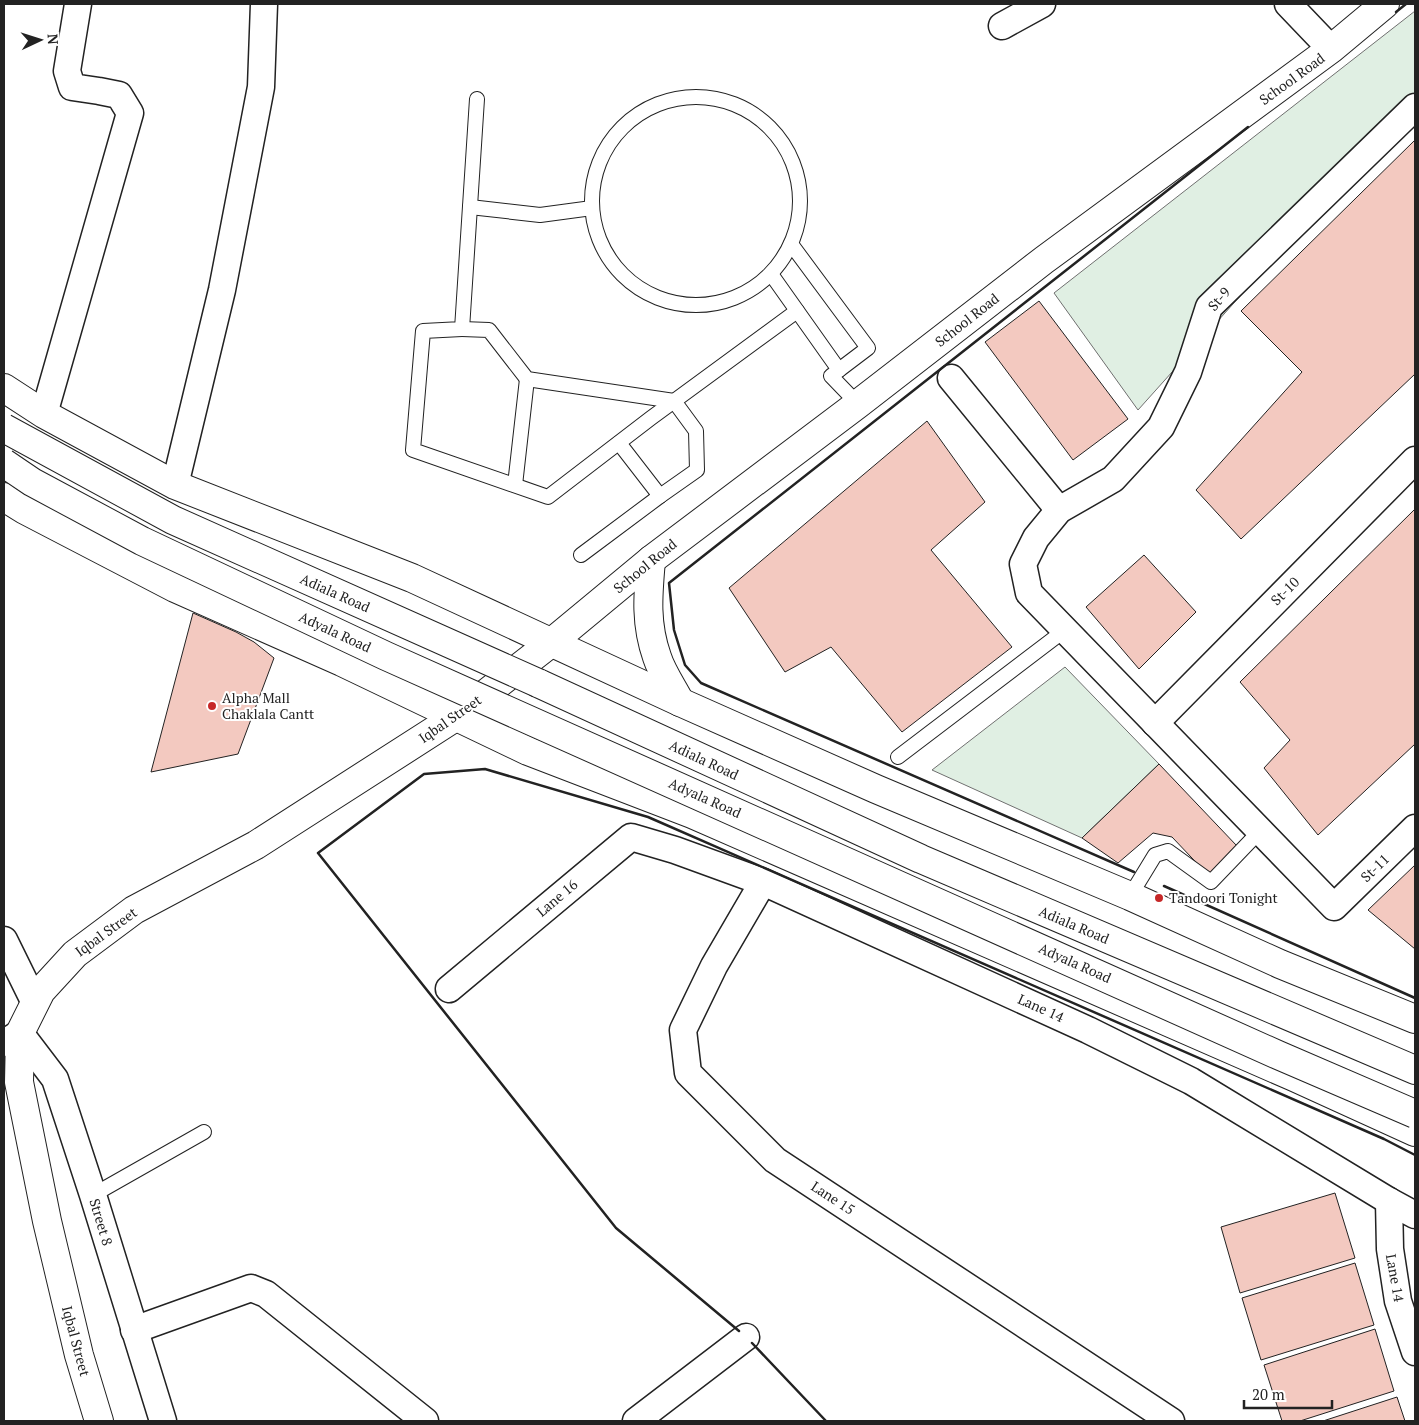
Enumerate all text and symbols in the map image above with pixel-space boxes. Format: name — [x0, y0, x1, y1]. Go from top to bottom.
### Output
north arrow — [15, 15, 65, 65]
text: N — [44, 33, 63, 45]
street label: School Road — [1255, 48, 1328, 109]
street label: St-9 — [1203, 283, 1234, 315]
street label: School Road — [931, 288, 1003, 351]
street label: School Road — [609, 534, 681, 597]
street label: Adiala Road — [297, 569, 373, 616]
street label: St-10 — [1266, 572, 1303, 609]
street label: Adyala Road — [296, 607, 374, 657]
place label: Alpha Mall Chaklala Cantt — [222, 688, 315, 723]
street label: Iqbal Street — [415, 690, 485, 747]
marker: Alpha Mall Chaklala Cantt — [206, 700, 218, 712]
street label: Adiala Road — [666, 735, 742, 784]
street label: Adyala Road — [666, 773, 745, 822]
street label: St-11 — [1356, 849, 1393, 886]
street label: Lane 16 — [532, 874, 582, 920]
place label: Tandoori Tonight — [1169, 888, 1279, 907]
marker: Tandoori Tonight — [1153, 892, 1165, 904]
street label: Adiala Road — [1036, 901, 1112, 948]
street label: Iqbal Street — [71, 902, 141, 961]
street label: Adyala Road — [1036, 938, 1115, 987]
street label: Lane 14 — [1015, 989, 1068, 1026]
street label: Lane 15 — [808, 1176, 859, 1219]
street label: Street 8 — [85, 1196, 118, 1248]
street label: Lane 14 — [1382, 1252, 1409, 1304]
street label: Iqbal Street — [58, 1304, 95, 1379]
scale bar — [1244, 1378, 1332, 1410]
text: 20 m — [1252, 1384, 1285, 1404]

